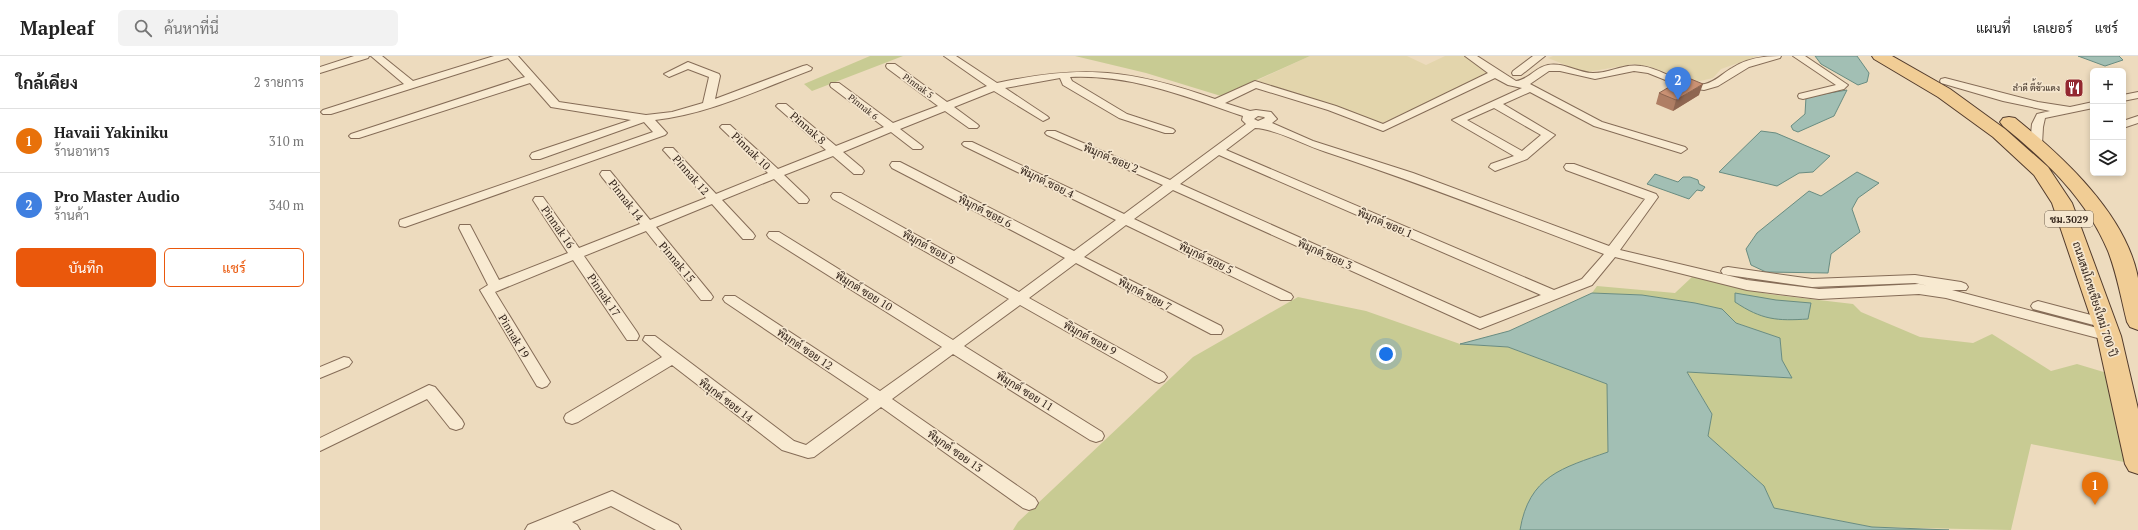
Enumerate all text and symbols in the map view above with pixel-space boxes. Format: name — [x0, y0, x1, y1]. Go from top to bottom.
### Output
search box — [118, 10, 398, 46]
text: Mapleaf — [20, 15, 94, 40]
icon: search — [132, 17, 154, 39]
text: ค้นหาที่นี่ — [164, 18, 219, 38]
text: แผนที่ — [1976, 18, 2011, 37]
text: เลเยอร์ — [2033, 18, 2073, 37]
text: แชร์ — [2095, 18, 2118, 37]
pin: 2 — [1665, 67, 1691, 100]
map controls — [2090, 68, 2126, 176]
button: + — [2090, 68, 2126, 104]
text: ใกล้เคียง — [16, 71, 78, 94]
street label: Pinnak 5 — [900, 71, 936, 101]
text: 2 รายการ — [254, 73, 304, 91]
restaurant icon: ลำดี ตี้ขัวแดง — [2063, 77, 2085, 99]
place label: ลำดี ตี้ขัวแดง — [2013, 78, 2060, 94]
street label: Pinnak 6 — [846, 92, 881, 123]
button: − — [2090, 104, 2126, 140]
street label: Pinnak 8 — [787, 109, 829, 147]
text: Havaii Yakiniku — [54, 122, 168, 142]
street label: Pinnak 10 — [729, 129, 773, 173]
text: 1 — [25, 132, 33, 150]
text: 310 m — [269, 132, 304, 150]
street label: พิมุกต์ ซอย 2 — [1081, 139, 1141, 178]
button: layers — [2090, 140, 2126, 176]
text: ร้านอาหาร — [54, 142, 110, 160]
street label: Pinnak 12 — [670, 152, 712, 198]
street label: พิมุกต์ ซอย 4 — [1017, 162, 1077, 203]
street label: Pinnak 14 — [606, 177, 647, 224]
text: Pro Master Audio — [54, 186, 180, 206]
street label: พิมุกต์ ซอย 6 — [955, 191, 1015, 232]
text: 2 — [25, 196, 33, 214]
text: 340 m — [269, 196, 304, 214]
street label: Pinnak 16 — [538, 203, 578, 251]
street label: พิมุกต์ ซอย 1 — [1355, 204, 1415, 243]
text: ร้านค้า — [54, 206, 89, 224]
road number: ชม.3029 — [2045, 211, 2093, 227]
street label: พิมุกต์ ซอย 8 — [899, 226, 959, 269]
street label: พิมุกต์ ซอย 3 — [1295, 235, 1355, 274]
street label: พิมุกต์ ซอย 5 — [1176, 238, 1236, 279]
street label: Pinnak 15 — [656, 239, 698, 285]
street label: ถนนสมโภชเชียงใหม่ 700 ปี — [2070, 239, 2121, 358]
button: บันทึก — [16, 248, 156, 287]
button: แชร์ — [164, 248, 304, 287]
street label: พิมุกต์ ซอย 10 — [832, 267, 896, 316]
street label: Pinnak 17 — [585, 271, 623, 319]
street label: พิมุกต์ ซอย 7 — [1115, 273, 1175, 316]
street label: Pinnak 19 — [495, 312, 533, 361]
street label: พิมุกต์ ซอย 9 — [1060, 317, 1120, 360]
street label: พิมุกต์ ซอย 12 — [773, 324, 836, 375]
your location — [1376, 344, 1396, 364]
street label: พิมุกต์ ซอย 11 — [993, 367, 1057, 416]
street label: พิมุกต์ ซอย 14 — [695, 374, 757, 427]
street label: พิมุกต์ ซอย 13 — [924, 426, 986, 477]
pin: 1 — [2082, 472, 2108, 505]

